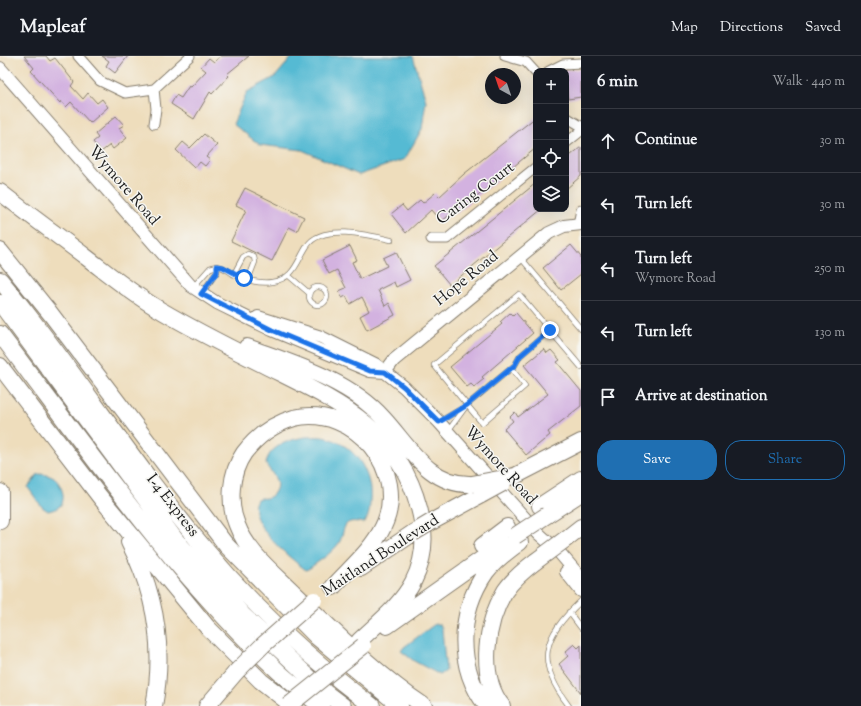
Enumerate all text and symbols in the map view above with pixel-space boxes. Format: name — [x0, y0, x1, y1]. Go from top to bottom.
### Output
text: Mapleaf — [20, 14, 86, 41]
text: Map — [671, 18, 698, 38]
text: Directions — [720, 18, 783, 38]
text: Saved — [805, 18, 841, 38]
north arrow — [485, 68, 521, 104]
map controls — [533, 68, 569, 212]
button: + — [533, 68, 569, 104]
text: 6 min — [597, 70, 638, 94]
text: Walk · 440 m — [772, 73, 845, 91]
button: − — [533, 104, 569, 140]
icon: ahead — [597, 130, 619, 152]
text: Continue — [635, 130, 697, 151]
text: 30 m — [819, 132, 845, 150]
button: locate — [533, 140, 569, 176]
street label: Wymore Road — [82, 141, 164, 231]
street label: Caring Court — [432, 157, 520, 231]
button: layers — [533, 176, 569, 212]
icon: left — [597, 194, 619, 216]
text: Turn left — [635, 194, 692, 215]
text: 30 m — [819, 196, 845, 214]
street label: Hope Road — [430, 246, 504, 312]
text: Turn left — [635, 249, 692, 270]
icon: left — [597, 258, 619, 280]
text: 250 m — [814, 260, 845, 278]
route start — [235, 269, 253, 287]
text: Wymore Road — [635, 270, 716, 288]
route end — [541, 321, 559, 339]
icon: left — [597, 322, 619, 344]
text: Turn left — [635, 322, 692, 343]
text: 130 m — [815, 324, 845, 342]
icon: arrive — [597, 386, 619, 408]
text: Arrive at destination — [635, 386, 768, 407]
street label: Wymore Road — [458, 421, 542, 511]
button: Save — [597, 440, 717, 480]
button: Share — [725, 440, 845, 480]
street label: I-4 Express — [140, 470, 204, 542]
street label: Maitland Boulevard — [318, 509, 444, 603]

